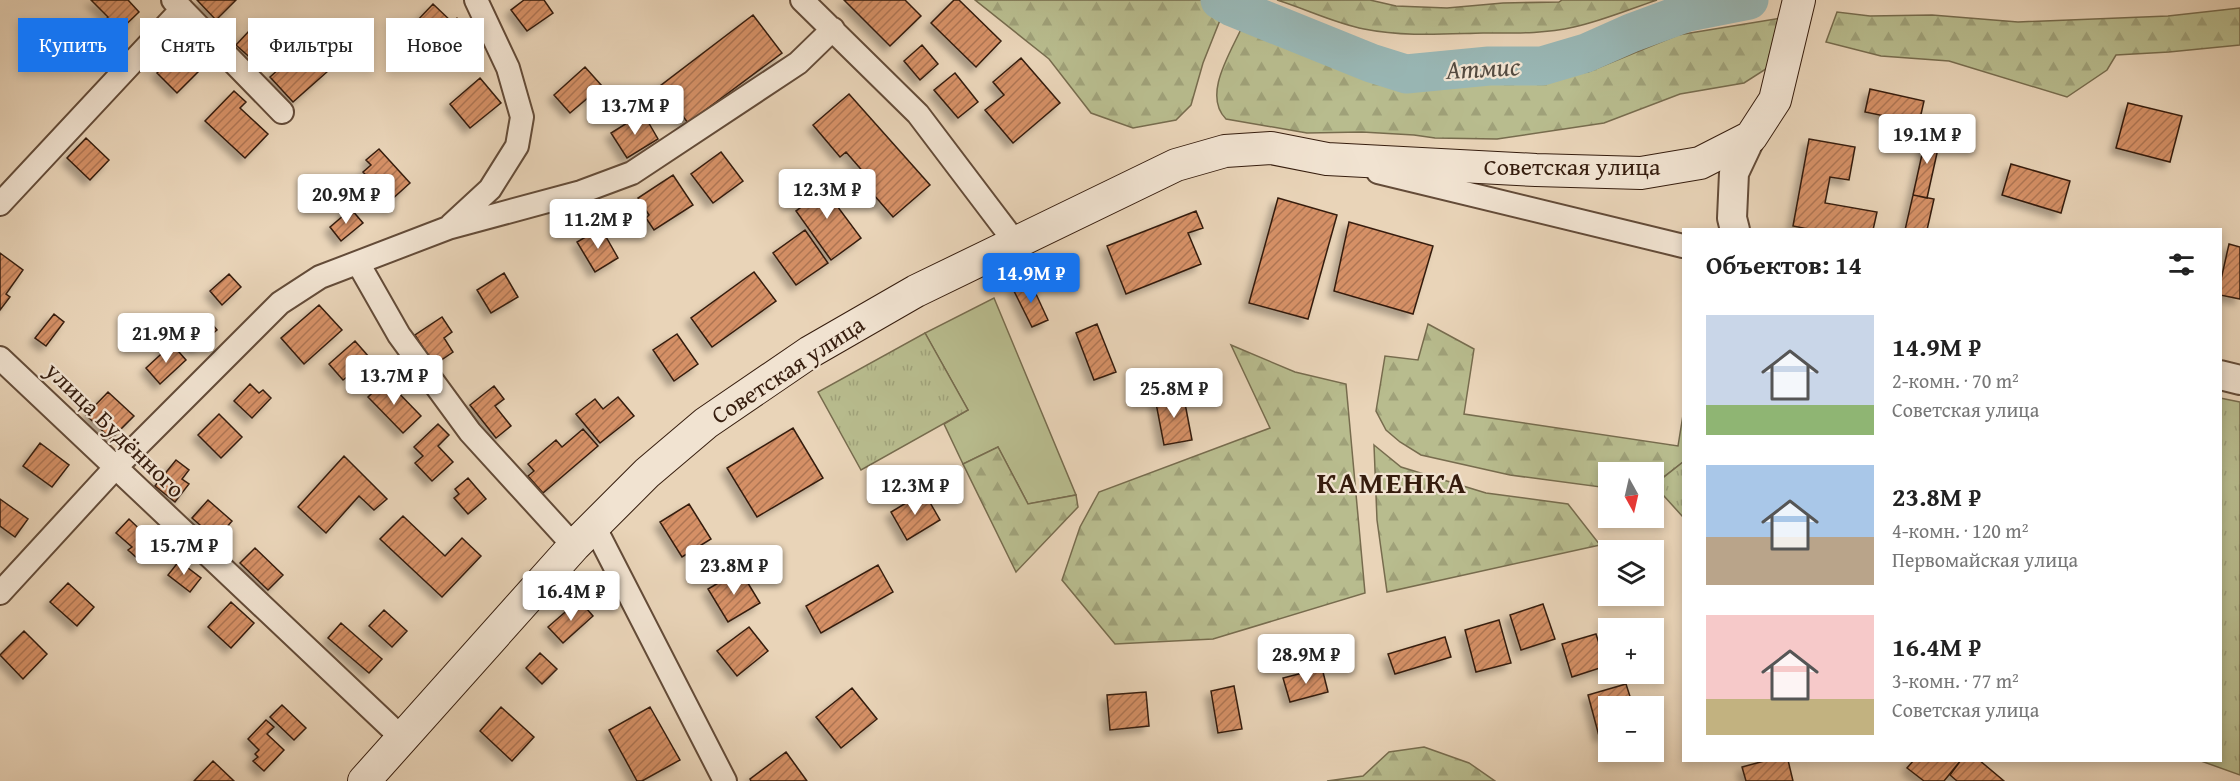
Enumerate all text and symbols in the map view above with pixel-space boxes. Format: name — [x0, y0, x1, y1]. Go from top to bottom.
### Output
chip: Купить — [18, 18, 128, 72]
chip: Снять — [140, 18, 236, 72]
chip: Фильтры — [248, 18, 374, 72]
chip: Новое — [386, 18, 484, 72]
water label: Атмис — [1444, 46, 1522, 89]
pin: 13.7M ₽ — [580, 85, 690, 136]
text: 13.7M ₽ — [601, 90, 669, 119]
pin: 19.1M ₽ — [1872, 114, 1982, 165]
text: 19.1M ₽ — [1893, 119, 1961, 148]
street label: Советская улица — [1484, 149, 1661, 184]
pin: 12.3M ₽ — [772, 169, 882, 220]
pin: 20.9M ₽ — [291, 174, 401, 225]
text: 12.3M ₽ — [793, 174, 861, 203]
text: 20.9M ₽ — [312, 179, 380, 208]
pin: 11.2M ₽ — [543, 199, 653, 250]
text: 11.2M ₽ — [564, 204, 632, 233]
text: Объектов: 14 — [1706, 245, 1862, 284]
icon: filters — [2165, 248, 2198, 281]
pin: 14.9M ₽ — [976, 253, 1086, 304]
text: 14.9M ₽ — [997, 258, 1065, 287]
street label: Советская улица — [704, 306, 872, 432]
pin: 21.9M ₽ — [111, 313, 221, 364]
text: 21.9M ₽ — [132, 318, 200, 347]
text: 14.9M ₽ — [1892, 327, 1981, 366]
icon: home — [1754, 339, 1826, 411]
street label: улица Будённого — [37, 353, 193, 506]
pin: 13.7M ₽ — [339, 355, 449, 406]
text: 13.7M ₽ — [360, 360, 428, 389]
text: 2-комн. · 70 m² — [1892, 366, 2019, 395]
pin: 25.8M ₽ — [1119, 368, 1229, 419]
text: 25.8M ₽ — [1140, 373, 1208, 402]
text: Советская улица — [1892, 395, 2039, 424]
district label: КАМЕНКА — [1316, 460, 1468, 504]
north arrow — [1598, 462, 1664, 528]
map controls — [1598, 462, 1664, 762]
pin: 12.3M ₽ — [860, 465, 970, 516]
text: 12.3M ₽ — [881, 470, 949, 499]
text: 23.8M ₽ — [1892, 477, 1981, 516]
icon: home — [1754, 489, 1826, 561]
text: 4-комн. · 120 m² — [1892, 516, 2028, 545]
pin: 15.7M ₽ — [129, 525, 239, 576]
text: 15.7M ₽ — [150, 530, 218, 559]
button: layers — [1598, 540, 1664, 606]
pin: 23.8M ₽ — [679, 545, 789, 596]
text: Первомайская улица — [1892, 545, 2078, 574]
text: 23.8M ₽ — [700, 550, 768, 579]
pin: 16.4M ₽ — [516, 571, 626, 622]
text: 16.4M ₽ — [537, 576, 605, 605]
button: + — [1598, 618, 1664, 684]
text: 16.4M ₽ — [1892, 627, 1981, 666]
pin: 28.9M ₽ — [1251, 634, 1361, 685]
text: 28.9M ₽ — [1272, 639, 1340, 668]
icon: home — [1754, 639, 1826, 711]
text: 3-комн. · 77 m² — [1892, 666, 2019, 695]
text: Советская улица — [1892, 695, 2039, 724]
button: − — [1598, 696, 1664, 762]

